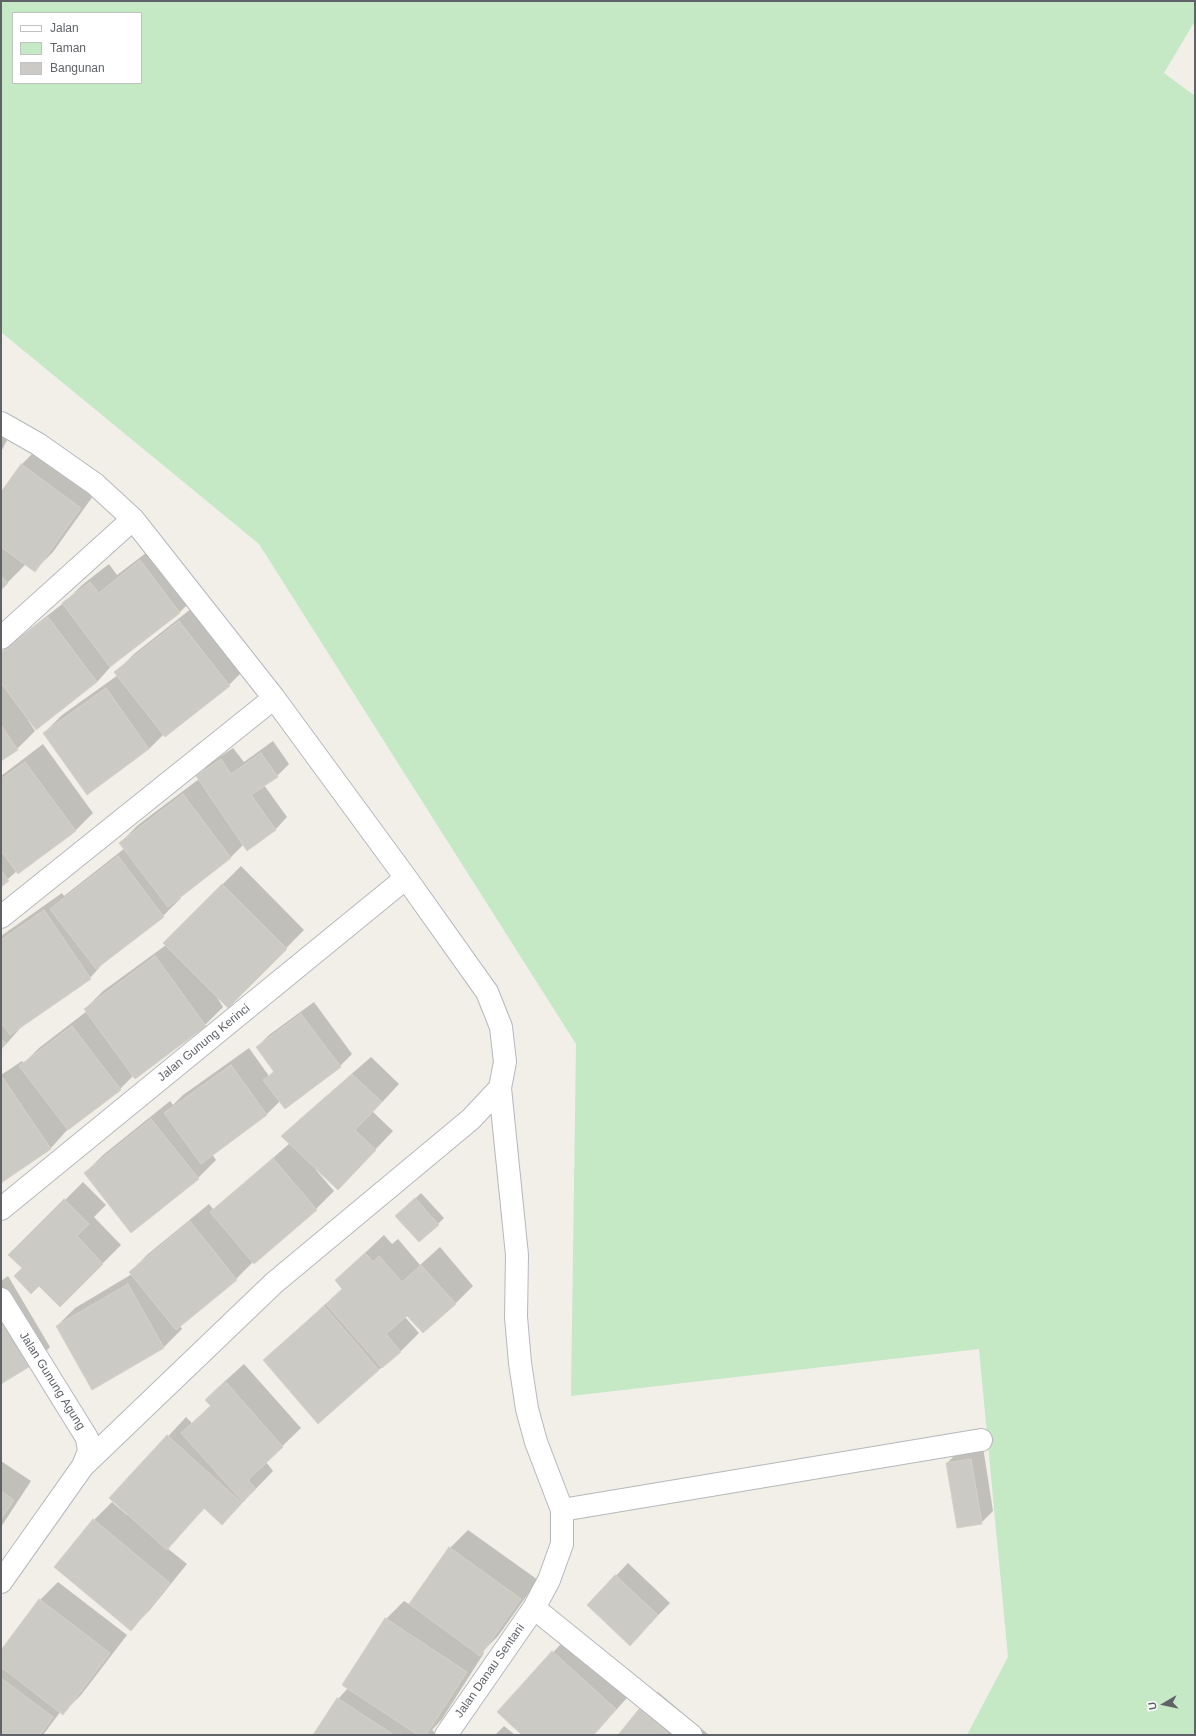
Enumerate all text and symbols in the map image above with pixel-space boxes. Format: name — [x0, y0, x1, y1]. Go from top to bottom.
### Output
legend — [12, 12, 142, 84]
text: Jalan — [50, 21, 79, 35]
text: Taman — [50, 41, 86, 55]
text: Bangunan — [50, 61, 105, 75]
street label: Jalan Gunung Kerinci — [155, 1001, 253, 1085]
street label: Jalan Gunung Agung — [16, 1329, 88, 1433]
street label: Jalan Danau Sentani — [452, 1621, 528, 1721]
north arrow — [1144, 1684, 1184, 1724]
text: U — [1146, 1701, 1159, 1711]

